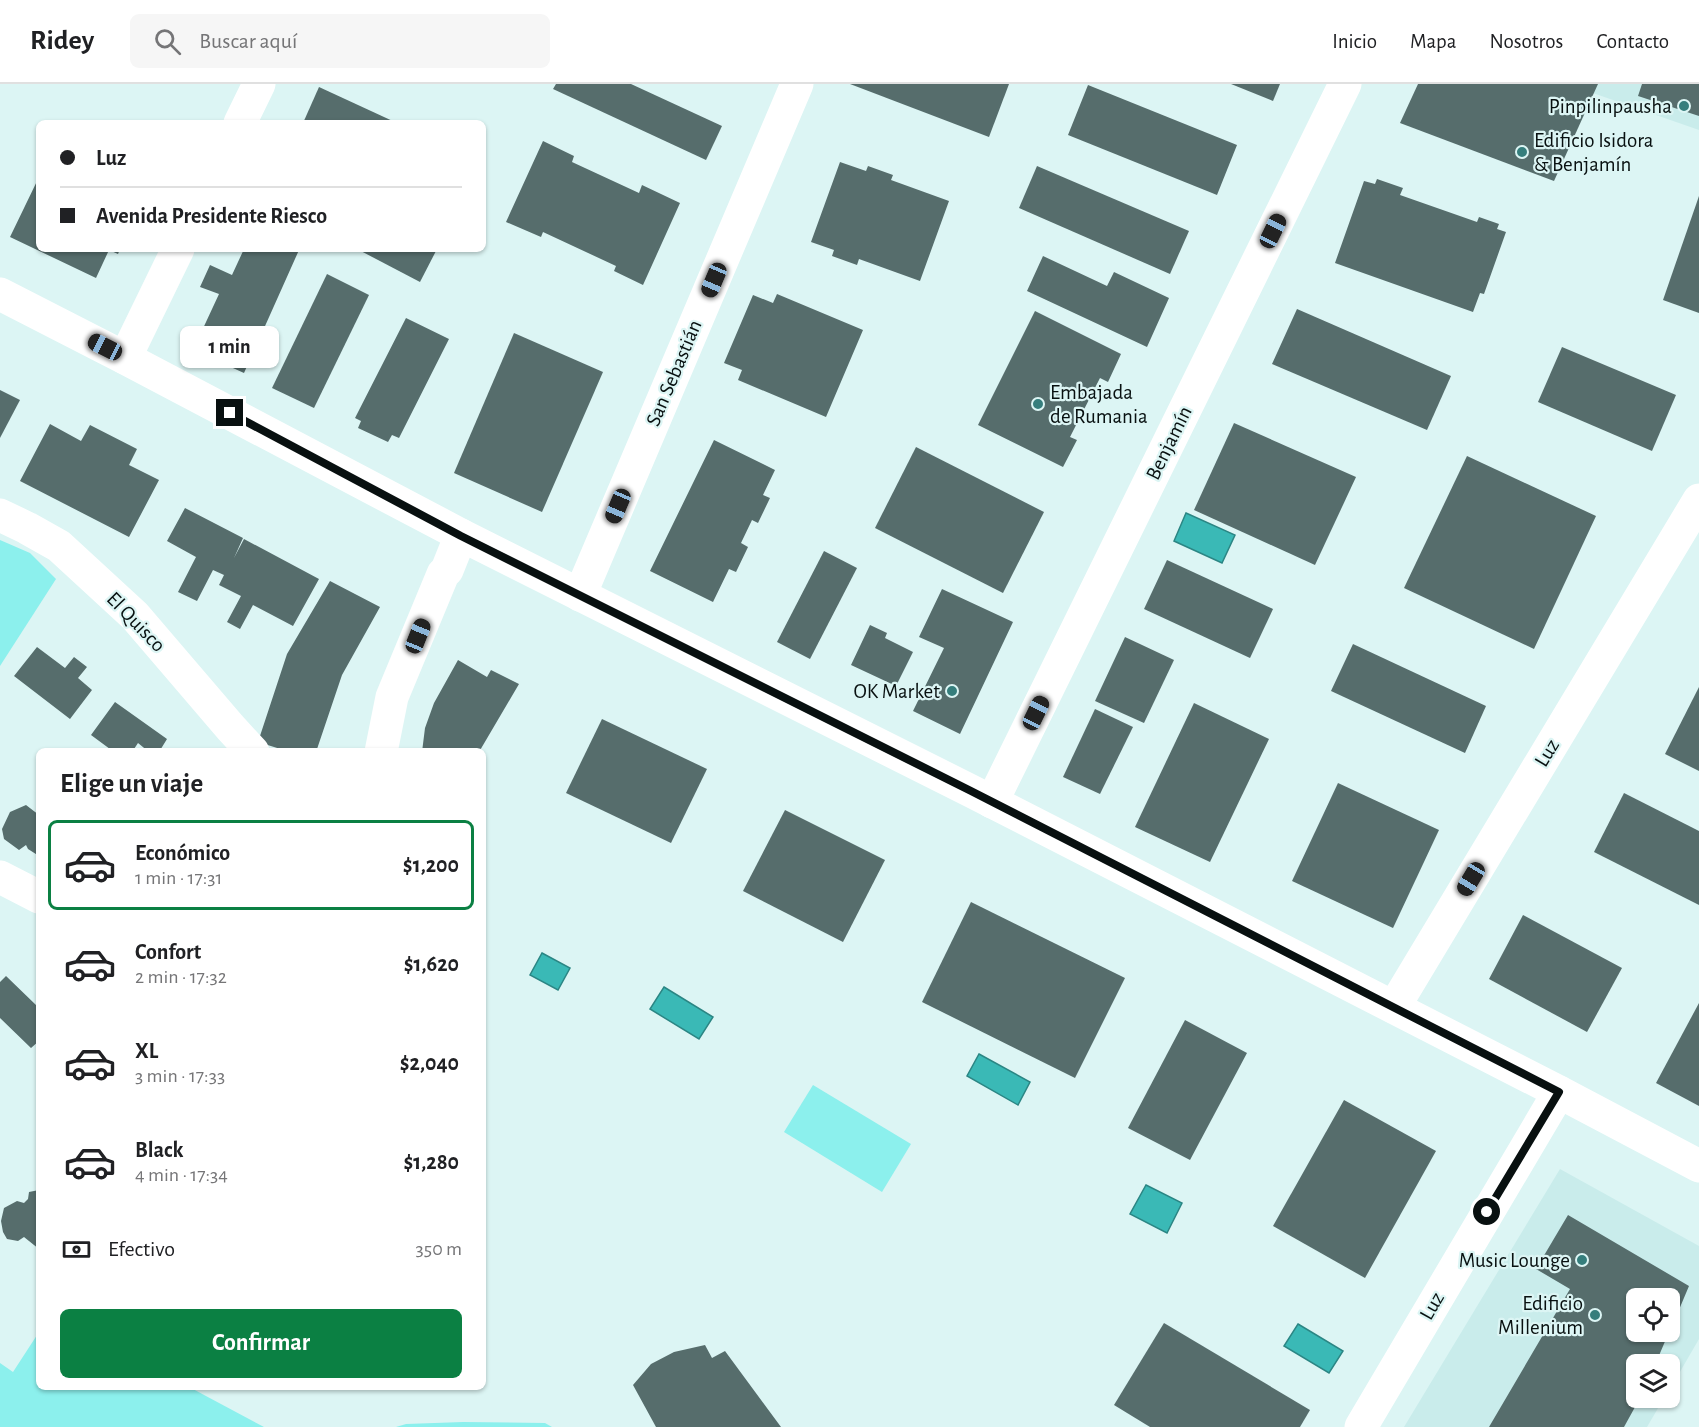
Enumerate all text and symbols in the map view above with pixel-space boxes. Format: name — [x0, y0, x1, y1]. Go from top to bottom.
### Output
search box — [130, 14, 550, 68]
icon: search — [151, 25, 184, 58]
text: Ridey — [30, 27, 94, 55]
text: Buscar aquí — [199, 30, 297, 52]
text: Inicio — [1332, 31, 1377, 52]
text: Mapa — [1410, 31, 1457, 52]
text: Nosotros — [1490, 31, 1563, 52]
text: Contacto — [1596, 31, 1669, 52]
place label: Pinpilinpausha — [1549, 96, 1672, 117]
marker: Pinpilinpausha — [1677, 99, 1691, 113]
place label: Edificio Isidora & Benjamín — [1534, 130, 1654, 175]
marker: Edificio Isidora & Benjamín — [1515, 145, 1529, 159]
text: Luz — [96, 147, 126, 169]
text: Avenida Presidente Riesco — [96, 205, 327, 227]
car — [1257, 211, 1289, 251]
car — [699, 260, 729, 300]
street label: San Sebastián — [642, 317, 706, 429]
callout: 1 min — [180, 326, 280, 368]
car — [85, 331, 125, 363]
text: 1 min — [208, 337, 251, 357]
place label: Embajada de Rumania — [1050, 382, 1148, 427]
marker: Embajada de Rumania — [1031, 397, 1045, 411]
route end — [216, 399, 243, 426]
street label: Benjamín — [1142, 403, 1196, 483]
car — [603, 486, 633, 526]
street label: El Quisco — [103, 588, 169, 656]
car — [403, 616, 433, 656]
place label: OK Market — [853, 681, 940, 702]
marker: OK Market — [945, 684, 959, 698]
car — [1020, 693, 1052, 733]
street label: Luz — [1531, 736, 1563, 770]
text: Elige un viaje — [60, 770, 203, 797]
icon: car — [63, 838, 117, 892]
text: Económico — [135, 842, 230, 864]
text: $1,200 — [403, 854, 459, 876]
car — [1454, 859, 1488, 899]
text: 1 min · 17:31 — [135, 868, 222, 888]
icon: car — [63, 937, 117, 991]
text: Confort — [135, 941, 201, 963]
text: $1,620 — [404, 953, 459, 975]
text: 2 min · 17:32 — [135, 967, 227, 987]
icon: car — [63, 1036, 117, 1090]
text: XL — [135, 1040, 158, 1062]
text: $2,040 — [400, 1052, 459, 1074]
text: 3 min · 17:33 — [135, 1066, 225, 1086]
icon: car — [63, 1135, 117, 1189]
text: Black — [135, 1139, 183, 1161]
text: $1,280 — [403, 1151, 459, 1173]
text: 4 min · 17:34 — [135, 1165, 228, 1185]
route start — [1473, 1198, 1500, 1225]
icon: cash — [60, 1233, 93, 1266]
text: Efectivo — [108, 1238, 175, 1260]
text: 350 m — [416, 1239, 462, 1259]
place label: Music Lounge — [1459, 1250, 1570, 1271]
marker: Music Lounge — [1575, 1253, 1589, 1267]
map controls — [1626, 1288, 1680, 1408]
button: locate — [1626, 1288, 1680, 1342]
street label: Luz — [1416, 1289, 1448, 1323]
place label: Edificio Millenium — [1498, 1293, 1583, 1338]
marker: Edificio Millenium — [1588, 1308, 1602, 1322]
button: Confirmar — [60, 1309, 462, 1378]
button: layers — [1626, 1354, 1680, 1408]

